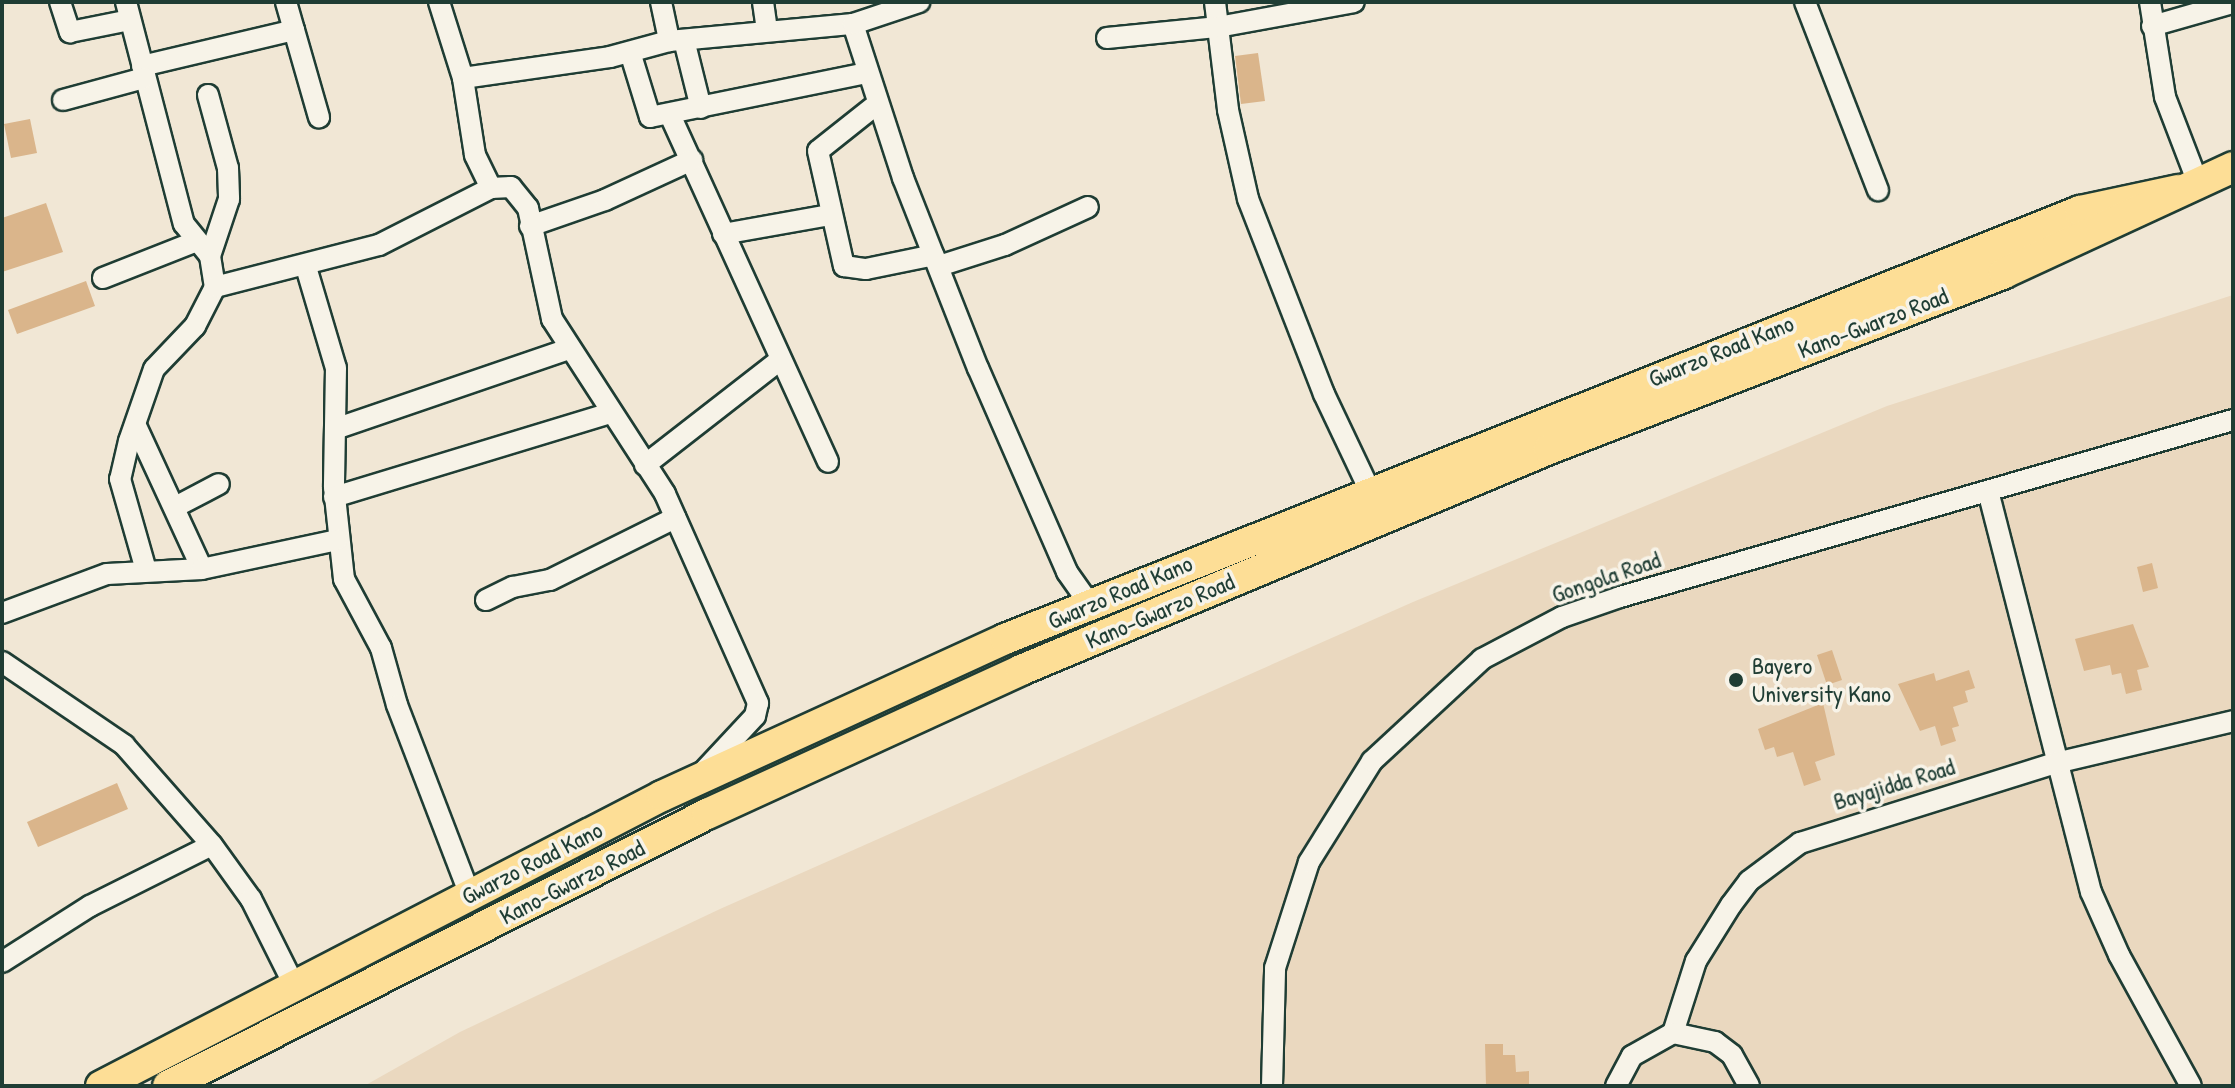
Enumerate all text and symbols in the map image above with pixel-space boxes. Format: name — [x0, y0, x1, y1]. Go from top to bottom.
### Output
street label: Kano-Gwarzo Road — [1794, 281, 1952, 365]
street label: Gwarzo Road Kano — [1644, 309, 1798, 393]
street label: Gongola Road — [1548, 545, 1664, 609]
street label: Gwarzo Road Kano — [1043, 549, 1197, 635]
street label: Kano-Gwarzo Road — [1082, 567, 1238, 655]
place label: Bayero University Kano — [1752, 652, 1891, 708]
marker: Bayero University Kano — [1727, 671, 1745, 689]
street label: Bayajidda Road — [1830, 752, 1958, 816]
street label: Gwarzo Road Kano — [457, 815, 607, 911]
street label: Kano-Gwarzo Road — [495, 833, 649, 931]

